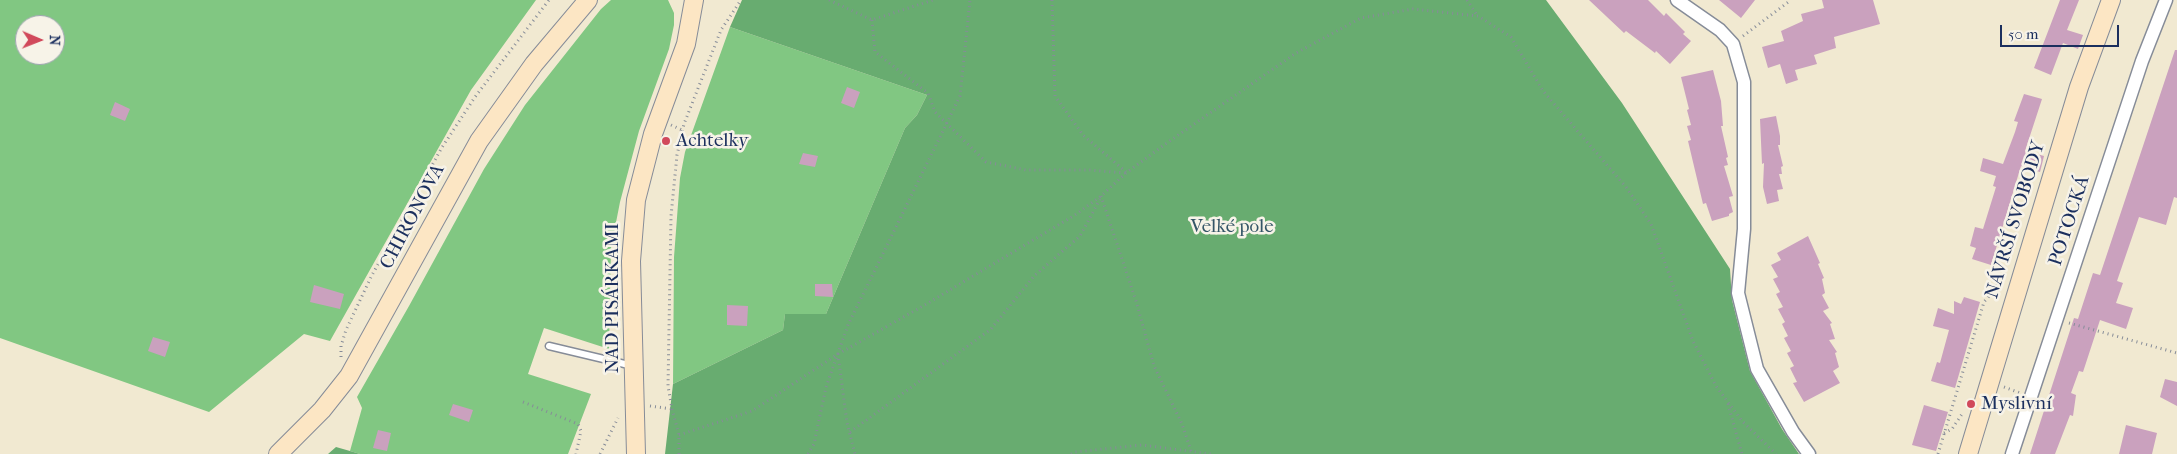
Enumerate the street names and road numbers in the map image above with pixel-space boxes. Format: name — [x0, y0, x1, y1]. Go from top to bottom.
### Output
street label: NÁVRŠÍ SVOBODY — [1981, 139, 2051, 301]
street label: CHIRONOVA — [376, 161, 450, 273]
street label: POTOCKÁ — [2045, 173, 2095, 269]
street label: NAD PISÁRKAMI — [602, 223, 624, 373]

